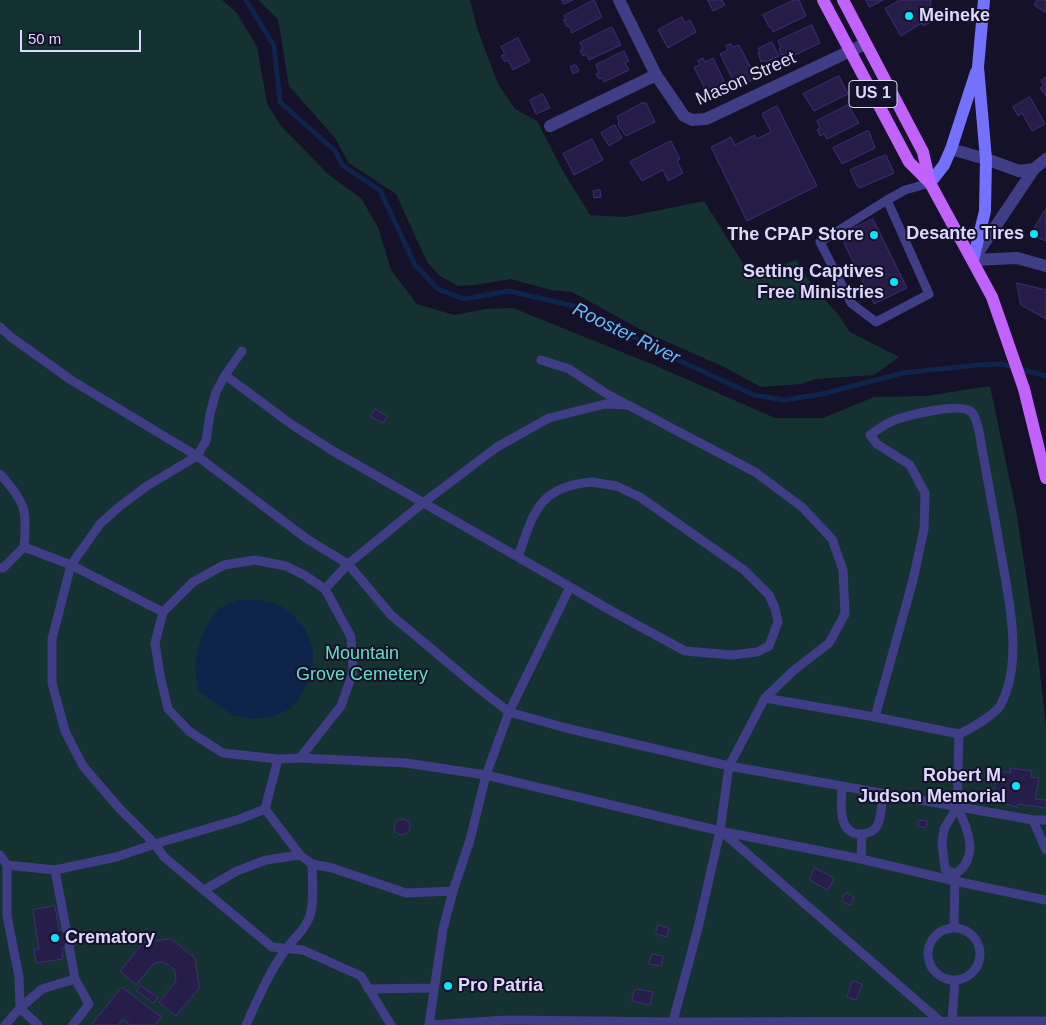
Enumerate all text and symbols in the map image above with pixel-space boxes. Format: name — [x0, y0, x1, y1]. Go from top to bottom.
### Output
place label: Meineke — [919, 5, 990, 27]
marker: Meineke — [903, 10, 915, 22]
scale bar — [22, 20, 144, 52]
text: 50 m — [28, 30, 61, 47]
street label: Mason Street — [693, 47, 799, 111]
road number: US 1 — [849, 80, 897, 108]
place label: Desante Tires — [906, 223, 1024, 245]
place label: The CPAP Store — [727, 224, 864, 246]
marker: Desante Tires — [1028, 228, 1040, 240]
marker: The CPAP Store — [868, 229, 880, 241]
place label: Setting Captives Free Ministries — [743, 261, 884, 304]
marker: Setting Captives Free Ministries — [888, 276, 900, 288]
water label: Rooster River — [569, 298, 683, 370]
park label: Mountain Grove Cemetery — [296, 643, 428, 686]
place label: Robert M. Judson Memorial — [858, 765, 1006, 808]
marker: Robert M. Judson Memorial — [1010, 780, 1022, 792]
place label: Crematory — [65, 927, 155, 949]
marker: Crematory — [49, 932, 61, 944]
place label: Pro Patria — [458, 975, 543, 997]
marker: Pro Patria — [442, 980, 454, 992]

